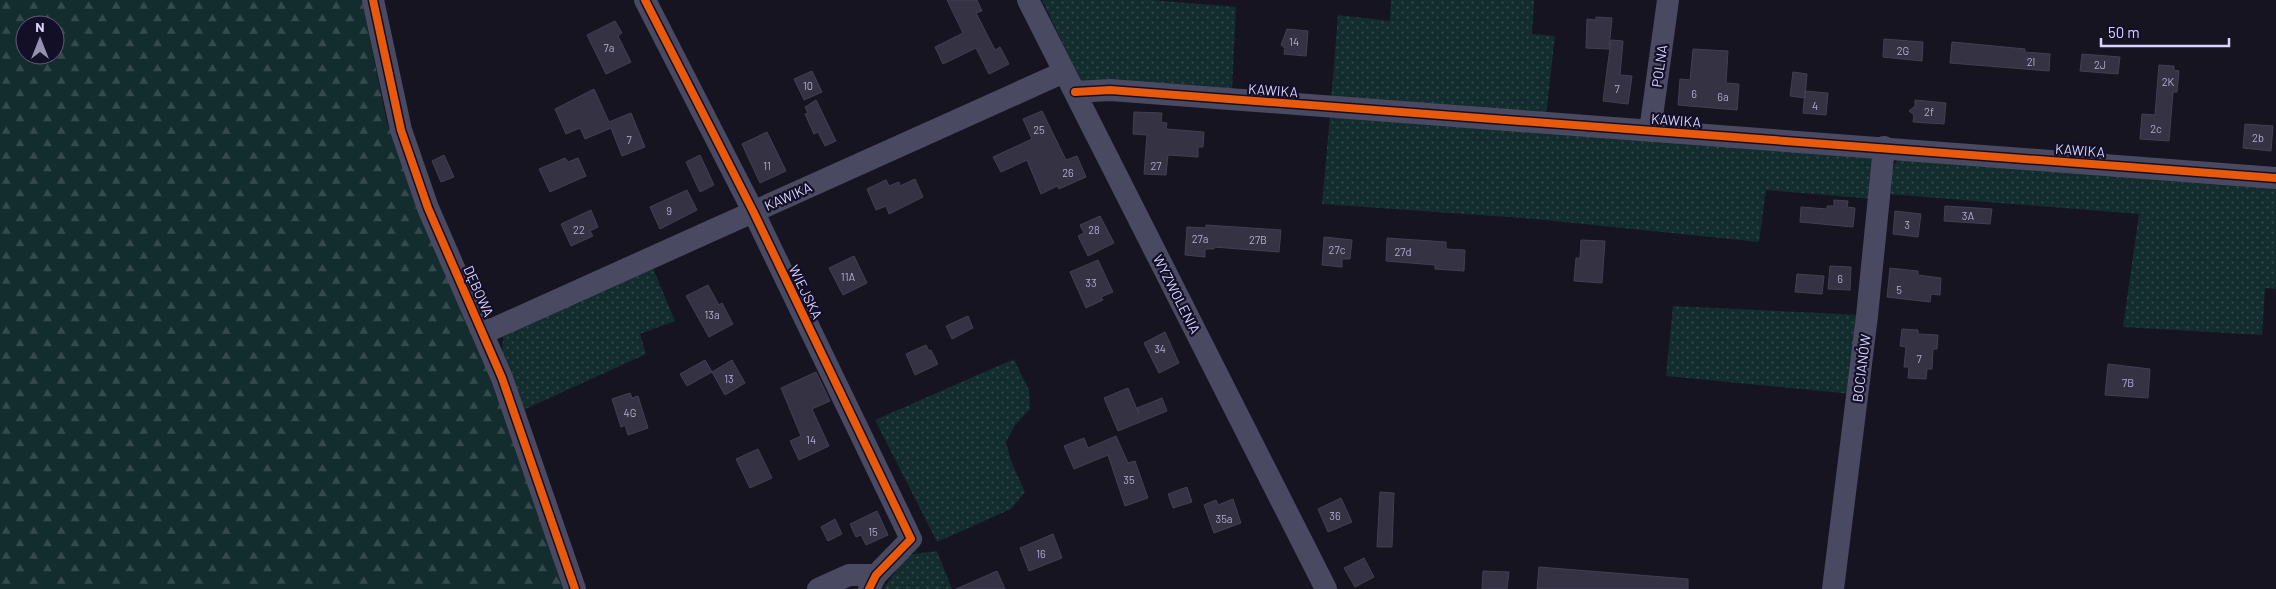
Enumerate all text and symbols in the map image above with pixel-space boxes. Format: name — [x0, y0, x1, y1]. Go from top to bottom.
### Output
north arrow — [15, 15, 65, 65]
scale bar — [2101, 15, 2228, 47]
text: N — [35, 18, 45, 35]
text: 50 m — [2108, 23, 2140, 41]
house number: 14 — [1289, 35, 1299, 48]
house number: 7a — [604, 41, 614, 54]
street label: POLNA — [1648, 43, 1670, 88]
house number: 2G — [1897, 44, 1909, 57]
house number: 2I — [2027, 55, 2035, 68]
house number: 2J — [2094, 58, 2106, 71]
house number: 2K — [2162, 75, 2175, 88]
house number: 10 — [803, 79, 813, 92]
street label: KAWIKA — [1247, 80, 1299, 100]
house number: 7 — [1614, 82, 1620, 95]
house number: 6 — [1691, 87, 1697, 100]
house number: 6a — [1717, 90, 1729, 103]
house number: 4 — [1812, 99, 1818, 112]
house number: 2f — [1924, 105, 1934, 118]
street label: KAWIKA — [1650, 110, 1702, 130]
house number: 2c — [2150, 122, 2162, 135]
house number: 25 — [1033, 123, 1045, 136]
house number: 2b — [2252, 131, 2264, 144]
house number: 7 — [626, 133, 632, 146]
street label: KAWIKA — [2054, 140, 2106, 160]
house number: 11 — [763, 159, 771, 172]
house number: 27 — [1150, 159, 1162, 172]
house number: 26 — [1062, 166, 1074, 179]
street label: KAWIKA — [762, 178, 815, 214]
house number: 9 — [666, 204, 672, 217]
house number: 3A — [1962, 209, 1974, 222]
house number: 3 — [1904, 218, 1910, 231]
house number: 22 — [573, 223, 585, 236]
house number: 28 — [1088, 223, 1100, 236]
house number: 27a — [1192, 232, 1208, 245]
house number: 27B — [1249, 233, 1267, 246]
house number: 27c — [1329, 243, 1346, 256]
house number: 27d — [1394, 245, 1412, 258]
street label: WYZWOLENIA — [1150, 252, 1204, 337]
street label: WIEJSKA — [786, 262, 827, 322]
street label: DĘBOWA — [460, 263, 498, 320]
house number: 11A — [841, 270, 856, 283]
house number: 6 — [1837, 272, 1843, 285]
house number: 33 — [1085, 276, 1097, 289]
house number: 5 — [1896, 283, 1902, 296]
house number: 13a — [704, 308, 720, 321]
street label: BOCIANÓW — [1848, 333, 1874, 403]
house number: 34 — [1154, 342, 1166, 355]
house number: 7 — [1916, 352, 1922, 365]
house number: 13 — [724, 372, 734, 385]
house number: 7B — [2122, 376, 2134, 389]
house number: 4G — [624, 406, 636, 419]
house number: 14 — [806, 433, 816, 446]
house number: 35 — [1123, 473, 1135, 486]
house number: 36 — [1329, 509, 1341, 522]
house number: 35a — [1216, 512, 1232, 525]
house number: 15 — [868, 525, 878, 538]
house number: 16 — [1036, 547, 1046, 560]

